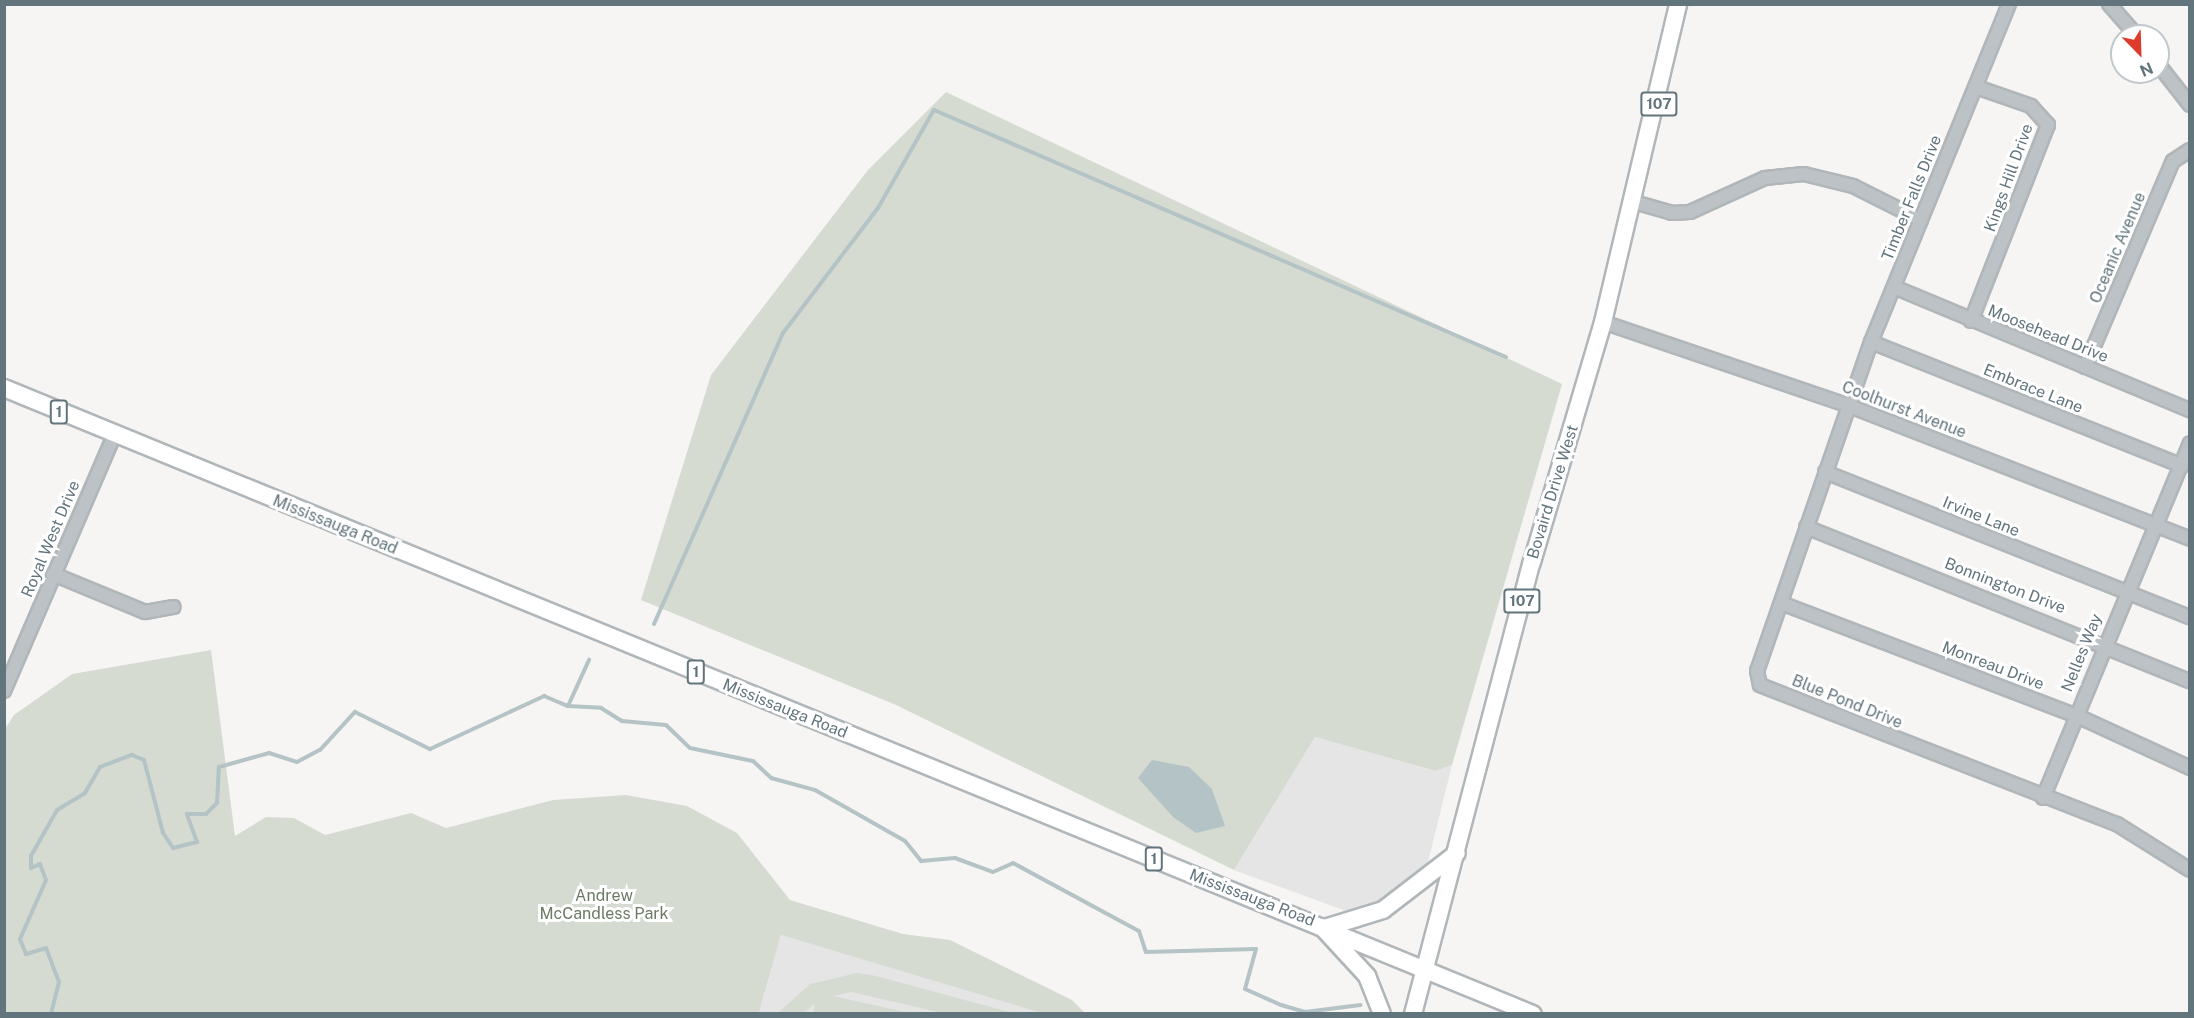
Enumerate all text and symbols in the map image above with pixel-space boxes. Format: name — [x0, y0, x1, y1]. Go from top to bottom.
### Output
north arrow — [2110, 24, 2170, 84]
text: N — [2137, 58, 2156, 80]
road number: 107 — [1640, 92, 1678, 116]
street label: Kings Hill Drive — [1981, 121, 2037, 235]
street label: Timber Falls Drive — [1878, 132, 1946, 264]
street label: Oceanic Avenue — [2086, 190, 2150, 306]
street label: Moosehead Drive — [1985, 301, 2111, 367]
street label: Embrace Lane — [1980, 360, 2086, 418]
street label: Coolhurst Avenue — [1839, 377, 1969, 443]
road number: 1 — [48, 400, 70, 424]
street label: Bovaird Drive West — [1523, 422, 1583, 562]
street label: Royal West Drive — [18, 478, 84, 600]
street label: Mississauga Road — [270, 491, 400, 559]
street label: Irvine Lane — [1940, 493, 2022, 541]
street label: Bonnington Drive — [1942, 554, 2068, 618]
road number: 107 — [1502, 589, 1541, 613]
street label: Nelles Way — [2058, 611, 2106, 695]
street label: Monreau Drive — [1939, 638, 2047, 694]
road number: 1 — [686, 660, 706, 684]
street label: Blue Pond Drive — [1789, 671, 1905, 733]
street label: Mississauga Road — [720, 675, 850, 743]
road number: 1 — [1144, 847, 1164, 871]
street label: Mississauga Road — [1187, 865, 1317, 931]
park label: Andrew McCandless Park — [539, 886, 669, 924]

